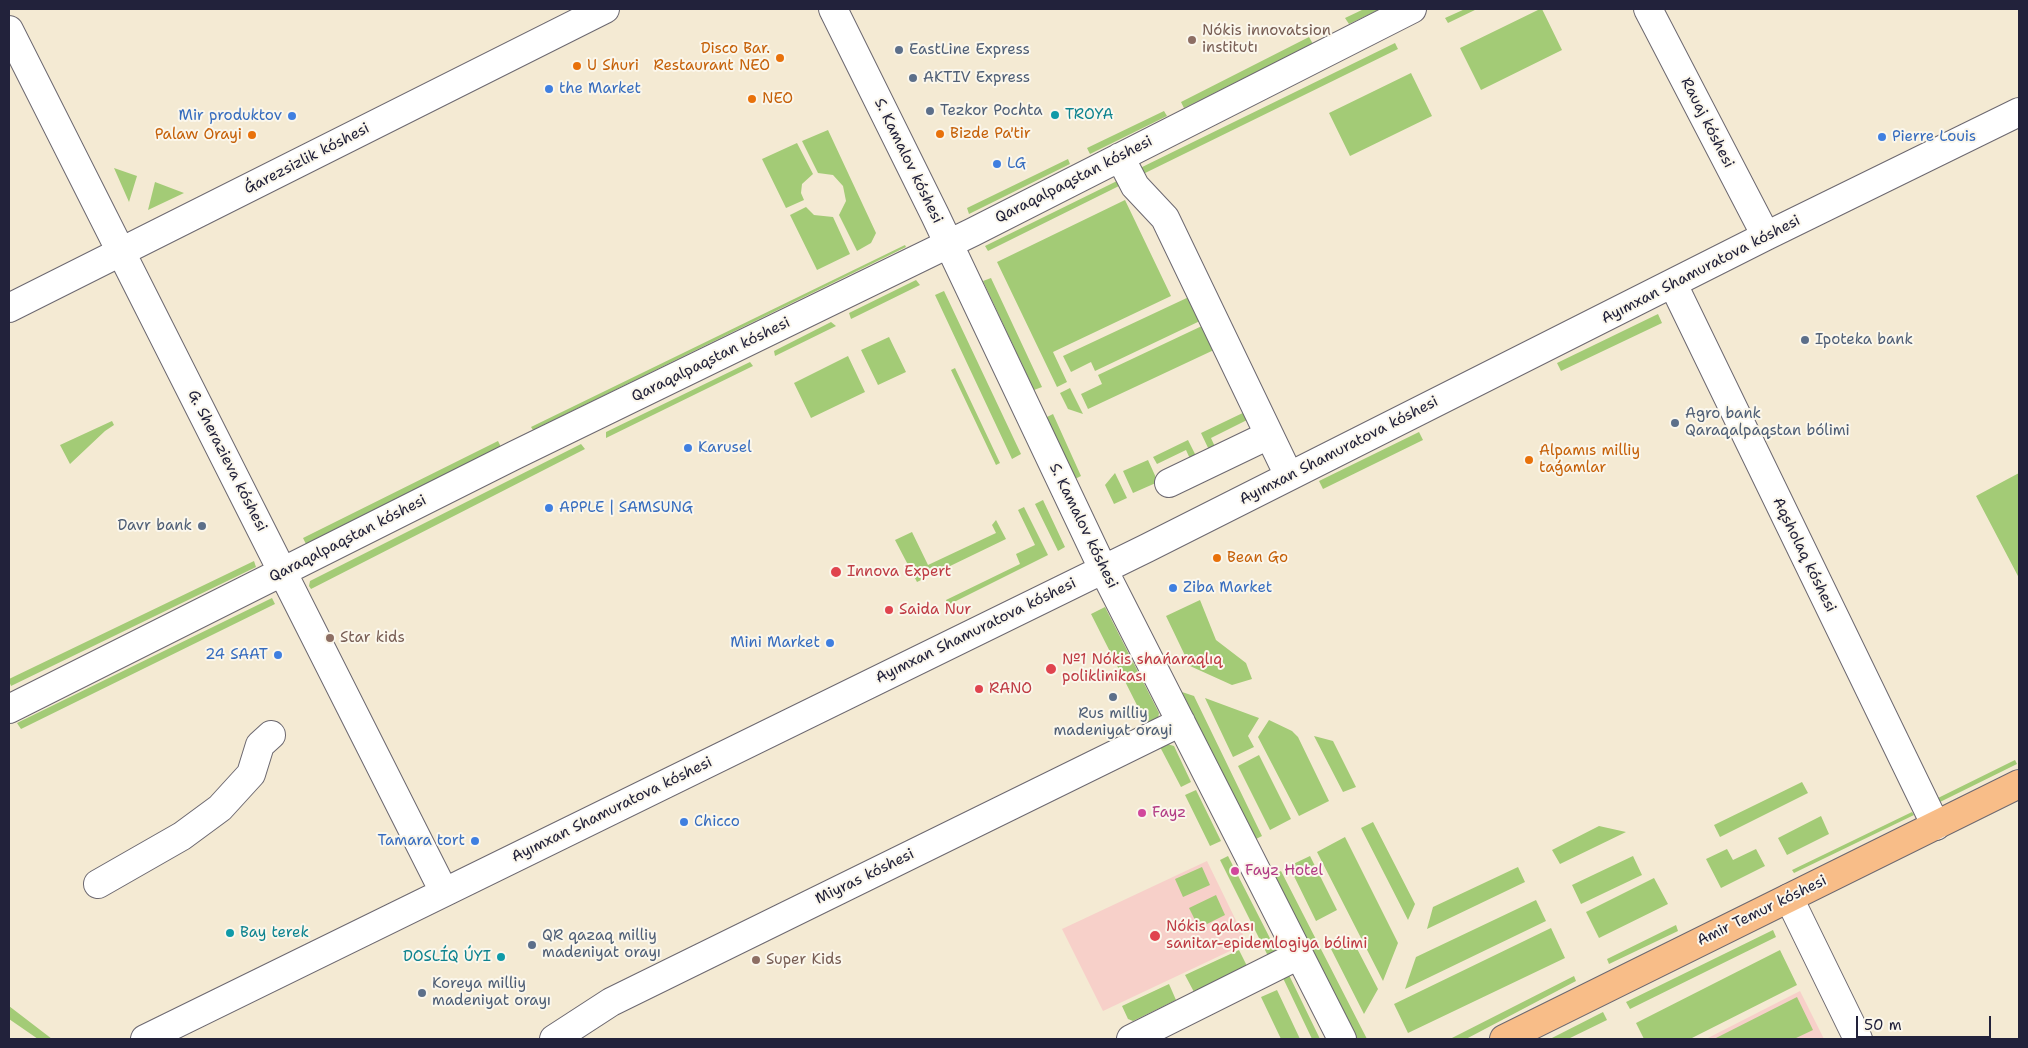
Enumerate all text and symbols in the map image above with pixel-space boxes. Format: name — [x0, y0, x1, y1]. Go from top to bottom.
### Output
place label: Nókis innovatsion institutı — [1202, 22, 1331, 57]
marker: Nókis innovatsion institutı — [1186, 34, 1198, 46]
place label: Disco Bar. Restaurant NEO — [654, 40, 770, 75]
place label: EastLine Express — [909, 41, 1030, 59]
marker: EastLine Express — [893, 44, 905, 56]
marker: Disco Bar. Restaurant NEO — [774, 52, 786, 64]
place label: U Shuri — [587, 57, 639, 75]
marker: U Shuri — [571, 60, 583, 72]
place label: AKTIV Express — [923, 69, 1030, 87]
marker: AKTIV Express — [907, 72, 919, 84]
street label: Rauaj kóshesi — [1677, 75, 1737, 171]
place label: the Market — [559, 80, 641, 98]
marker: the Market — [543, 83, 555, 95]
place label: NEO — [762, 90, 793, 108]
marker: NEO — [746, 93, 758, 105]
street label: S. Kamalov kóshesi — [870, 95, 946, 227]
place label: Tezkor Pochta — [940, 102, 1042, 120]
marker: Tezkor Pochta — [924, 105, 936, 117]
place label: TROYA — [1065, 106, 1113, 124]
place label: Mir produktov — [178, 107, 282, 125]
marker: TROYA — [1049, 109, 1061, 121]
marker: Mir produktov — [286, 110, 298, 122]
street label: Ǵarezsizlik kóshesi — [241, 120, 373, 198]
place label: Bizde Pa'tir — [950, 125, 1031, 143]
place label: Palaw Orayi — [155, 126, 242, 144]
marker: Bizde Pa'tir — [934, 128, 946, 140]
place label: Pierre Louis — [1892, 128, 1976, 146]
marker: Palaw Orayi — [246, 129, 258, 141]
marker: Pierre Louis — [1876, 131, 1888, 143]
street label: Qaraqalpaqstan kóshesi — [992, 132, 1156, 228]
place label: LG — [1007, 155, 1026, 173]
marker: LG — [991, 158, 1003, 170]
street label: Ayımxan Shamuratova kóshesi — [1599, 212, 1803, 328]
street label: Qaraqalpaqstan kóshesi — [629, 314, 793, 406]
place label: Ipoteka bank — [1815, 331, 1913, 349]
marker: Ipoteka bank — [1799, 334, 1811, 346]
street label: G. Sherazieva kóshesi — [183, 387, 271, 535]
street label: Ayımxan Shamuratova kóshesi — [1237, 393, 1441, 509]
place label: Agro bank Qaraqalpaqstan bólimi — [1685, 405, 1850, 440]
marker: Agro bank Qaraqalpaqstan bólimi — [1669, 417, 1681, 429]
place label: Karusel — [698, 439, 752, 457]
marker: Karusel — [682, 442, 694, 454]
place label: Alpamıs milliy taǵamlar — [1539, 442, 1640, 477]
marker: Alpamıs milliy taǵamlar — [1523, 454, 1535, 466]
street label: S. Kamalov kóshesi — [1045, 460, 1121, 592]
street label: Qaraqalpaqstan kóshesi — [266, 491, 430, 587]
street label: Aqsholaq kóshesi — [1768, 495, 1840, 615]
place label: APPLE | SAMSUNG — [559, 499, 693, 517]
marker: APPLE | SAMSUNG — [543, 502, 555, 514]
place label: Davr bank — [118, 517, 192, 535]
marker: Davr bank — [196, 520, 208, 532]
place label: Bean Go — [1227, 549, 1288, 567]
marker: Bean Go — [1211, 552, 1223, 564]
place label: Innova Expert — [847, 563, 951, 581]
marker: Innova Expert — [829, 565, 843, 579]
street label: Ayımxan Shamuratova kóshesi — [873, 575, 1079, 687]
place label: Ziba Market — [1183, 579, 1272, 597]
marker: Ziba Market — [1167, 582, 1179, 594]
place label: Saida Nur — [899, 601, 971, 619]
marker: Saida Nur — [883, 604, 895, 616]
place label: Star kids — [340, 629, 405, 647]
marker: Star kids — [324, 632, 336, 644]
place label: Mini Market — [730, 634, 820, 652]
marker: Mini Market — [824, 637, 836, 649]
place label: 24 SAAT — [205, 646, 268, 664]
marker: 24 SAAT — [272, 649, 284, 661]
place label: №1 Nókis shańaraqlıq poliklinikası — [1062, 651, 1222, 686]
marker: №1 Nókis shańaraqlıq poliklinikası — [1044, 662, 1058, 676]
place label: RANO — [989, 680, 1032, 698]
marker: RANO — [973, 683, 985, 695]
marker: Rus milliy madeniyat orayi — [1107, 691, 1119, 703]
place label: Rus milliy madeniyat orayi — [1053, 705, 1173, 740]
street label: Ayımxan Shamuratova kóshesi — [509, 754, 715, 866]
place label: Fayz — [1152, 804, 1186, 822]
marker: Fayz — [1136, 807, 1148, 819]
place label: Chicco — [694, 813, 740, 831]
marker: Chicco — [678, 816, 690, 828]
place label: Tamara tort — [378, 832, 465, 850]
marker: Tamara tort — [469, 835, 481, 847]
street label: Miyras kóshesi — [813, 845, 917, 909]
place label: Fayz Hotel — [1245, 862, 1323, 880]
marker: Fayz Hotel — [1229, 865, 1241, 877]
street label: Amir Temur kóshesi — [1694, 872, 1830, 950]
place label: Nókis qalası sanitar-epidemlogiya bólimi — [1166, 918, 1367, 953]
place label: Bay terek — [240, 924, 309, 942]
marker: Bay terek — [224, 927, 236, 939]
place label: QR qazaq milliy madeniyat orayı — [542, 927, 661, 962]
marker: Nókis qalası sanitar-epidemlogiya bólimi — [1148, 929, 1162, 943]
marker: QR qazaq milliy madeniyat orayı — [526, 939, 538, 951]
place label: DOSLÍQ ÚYI — [403, 948, 491, 966]
marker: DOSLÍQ ÚYI — [495, 951, 507, 963]
place label: Super Kids — [766, 951, 842, 969]
marker: Super Kids — [750, 954, 762, 966]
place label: Koreya milliy madeniyat orayı — [432, 975, 551, 1010]
marker: Koreya milliy madeniyat orayı — [416, 987, 428, 999]
scale bar — [1858, 1006, 1993, 1038]
text: 50 m — [1864, 1015, 1902, 1035]

